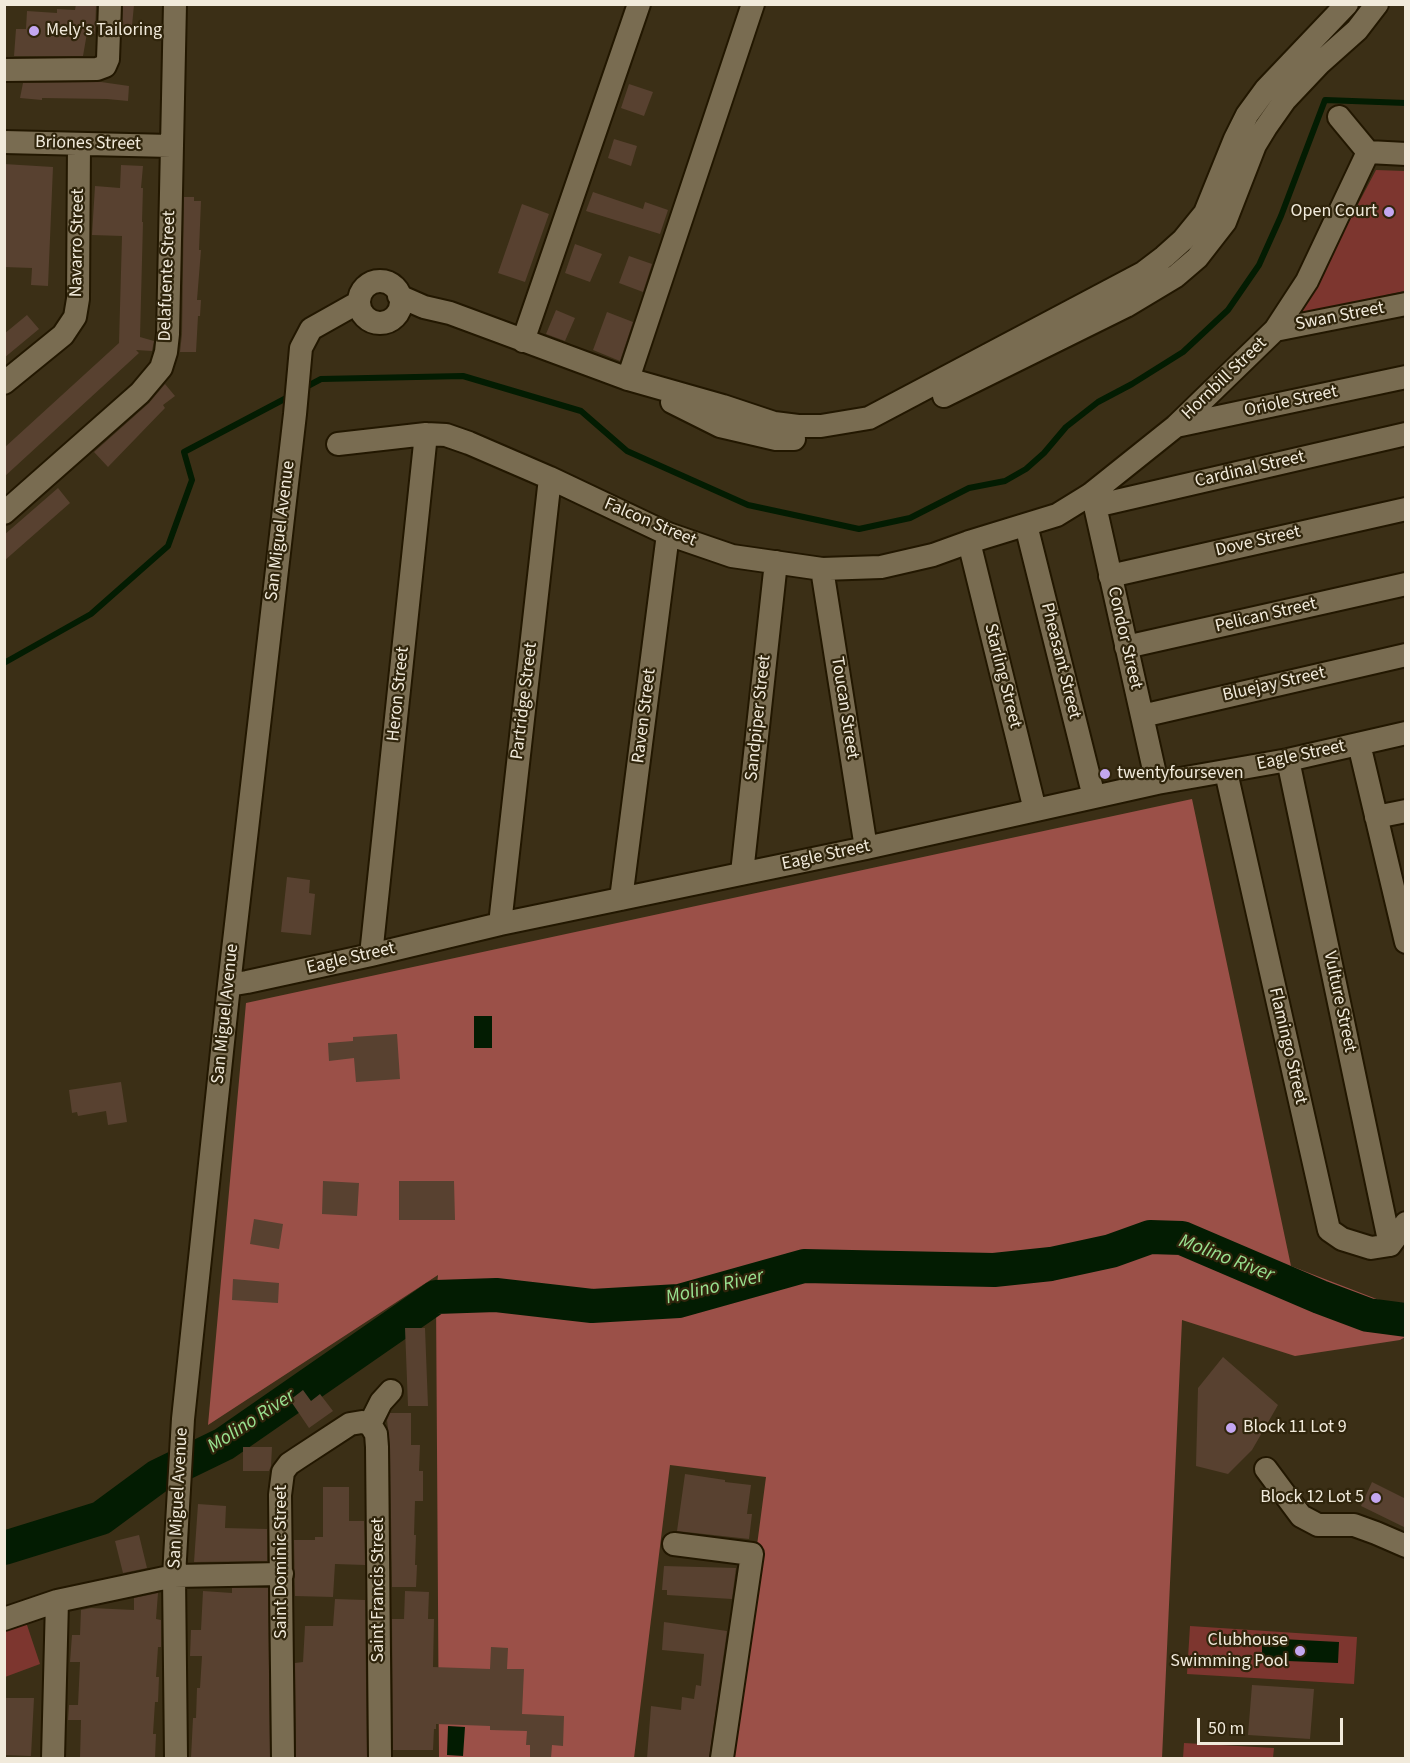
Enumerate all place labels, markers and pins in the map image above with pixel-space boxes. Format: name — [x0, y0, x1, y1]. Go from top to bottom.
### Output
place label: Mely's Tailoring — [46, 20, 162, 42]
marker: Mely's Tailoring — [27, 24, 41, 38]
place label: Open Court — [1291, 201, 1377, 223]
marker: Open Court — [1382, 205, 1396, 219]
place label: twentyfourseven — [1117, 763, 1244, 785]
marker: twentyfourseven — [1098, 767, 1112, 781]
place label: Block 11 Lot 9 — [1243, 1417, 1347, 1439]
marker: Block 11 Lot 9 — [1224, 1421, 1238, 1435]
place label: Block 12 Lot 5 — [1260, 1487, 1364, 1509]
marker: Block 12 Lot 5 — [1369, 1491, 1383, 1505]
place label: Clubhouse Swimming Pool — [1170, 1630, 1288, 1672]
marker: Clubhouse Swimming Pool — [1293, 1644, 1307, 1658]

